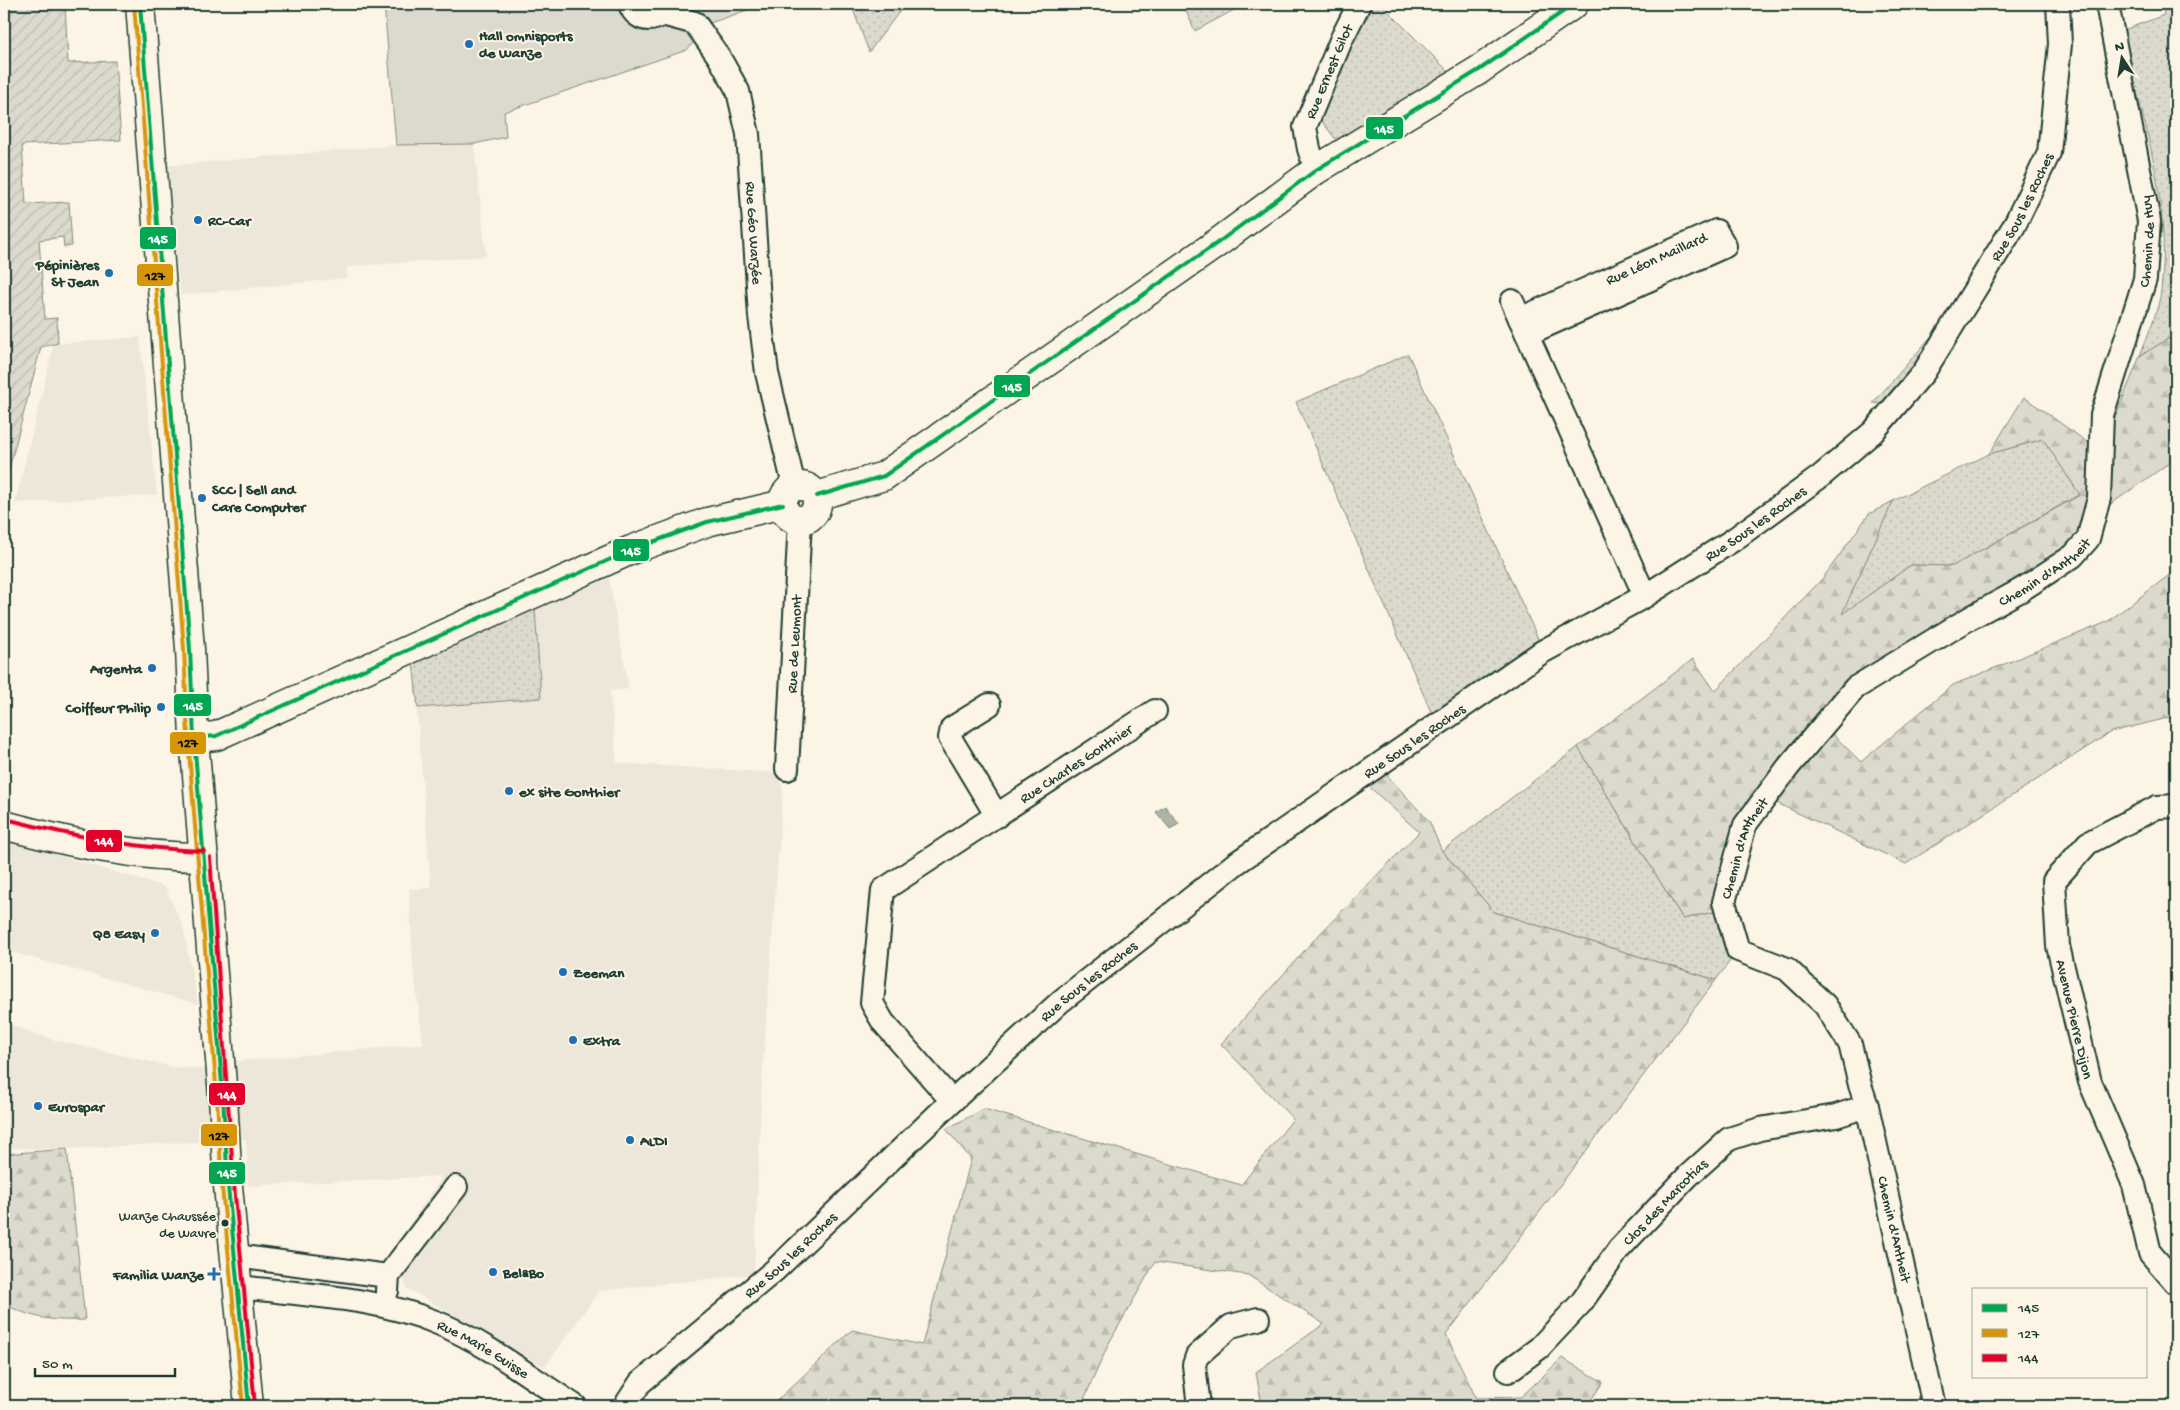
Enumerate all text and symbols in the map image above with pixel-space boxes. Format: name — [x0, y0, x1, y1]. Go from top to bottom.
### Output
street label: Rue Ernest Gilot — [1302, 20, 1359, 122]
place label: Hall omnisports de Wanze — [479, 28, 574, 63]
north arrow — [2098, 32, 2148, 82]
marker: Hall omnisports de Wanze — [463, 38, 475, 50]
text: N — [2114, 38, 2126, 57]
line badge: 145 — [1365, 116, 1404, 140]
text: 145 — [1373, 122, 1394, 139]
street label: Rue Sous les Roches — [1988, 150, 2059, 265]
street label: Rue Géo Warzée — [740, 181, 765, 285]
street label: Chemin de Huy — [2136, 193, 2160, 290]
place label: RC-Car — [207, 213, 252, 231]
marker: RC-Car — [192, 214, 204, 226]
line badge: 145 — [139, 226, 177, 250]
street label: Rue Léon Maillard — [1603, 229, 1711, 290]
text: 145 — [147, 232, 168, 249]
place label: Pépinières St Jean — [35, 257, 100, 292]
line badge: 127 — [136, 263, 174, 287]
marker: Pépinières St Jean — [103, 267, 115, 279]
text: 127 — [144, 269, 166, 286]
line badge: 145 — [993, 374, 1031, 398]
text: 145 — [1001, 380, 1022, 397]
place label: SCC | Sell and Care Computer — [211, 482, 307, 517]
street label: Rue Sous les Roches — [1702, 483, 1811, 566]
marker: SCC | Sell and Care Computer — [196, 492, 208, 504]
street label: Chemin d'Antheit — [1996, 534, 2097, 611]
line badge: 145 — [612, 538, 650, 562]
text: 145 — [620, 544, 641, 561]
street label: Rue de Leumont — [784, 593, 807, 694]
place label: Argenta — [89, 661, 143, 679]
marker: Argenta — [146, 662, 158, 674]
line badge: 145 — [173, 693, 212, 717]
text: 145 — [182, 699, 203, 716]
place label: Coiffeur Philip — [64, 700, 152, 718]
marker: Coiffeur Philip — [155, 701, 167, 713]
street label: Rue Sous les Roches — [1361, 701, 1470, 783]
street label: Rue Charles Gonthier — [1017, 720, 1138, 808]
line badge: 127 — [169, 731, 207, 755]
text: 127 — [177, 736, 199, 753]
place label: ex site Gonthier — [518, 784, 621, 802]
marker: ex site Gonthier — [503, 785, 515, 797]
street label: Chemin d'Antheit — [1718, 793, 1774, 901]
line badge: 144 — [85, 829, 123, 853]
text: 144 — [94, 834, 114, 851]
place label: Q8 Easy — [93, 926, 146, 944]
marker: Q8 Easy — [149, 927, 161, 939]
street label: Rue Sous les Roches — [1037, 937, 1142, 1027]
street label: Avenue Pierre Dijon — [2050, 958, 2096, 1081]
place label: Zeeman — [573, 965, 625, 983]
marker: Zeeman — [557, 966, 569, 978]
place label: Extra — [583, 1033, 621, 1051]
marker: Extra — [567, 1034, 579, 1046]
line badge: 144 — [208, 1082, 246, 1106]
text: 144 — [217, 1088, 237, 1105]
place label: Eurospar — [48, 1099, 106, 1117]
marker: Eurospar — [32, 1100, 44, 1112]
line badge: 127 — [200, 1123, 238, 1147]
text: 127 — [208, 1129, 230, 1146]
place label: ALDI — [639, 1133, 668, 1151]
marker: ALDI — [624, 1134, 636, 1146]
street label: Clos des Marcotias — [1620, 1155, 1712, 1250]
line badge: 145 — [208, 1161, 246, 1185]
text: 145 — [216, 1166, 237, 1183]
street label: Chemin d'Antheit — [1872, 1175, 1914, 1286]
place label: Wanze Chaussée de Wavre — [119, 1209, 217, 1243]
street label: Rue Sous les Roches — [741, 1209, 842, 1303]
marker: Wanze Chaussée de Wavre — [220, 1218, 230, 1228]
place label: Bel&Bo — [502, 1265, 544, 1283]
marker: Bel&Bo — [487, 1266, 499, 1278]
place label: Familia Wanze — [112, 1267, 205, 1285]
marker: Familia Wanze — [208, 1268, 220, 1280]
legend — [1972, 1288, 2148, 1378]
text: 145 — [2017, 1300, 2039, 1318]
street label: Rue Marie Guisse — [434, 1317, 532, 1384]
text: 127 — [2017, 1326, 2040, 1344]
scale bar — [35, 1345, 175, 1377]
text: 144 — [2017, 1350, 2038, 1368]
text: 50 m — [42, 1356, 73, 1374]

